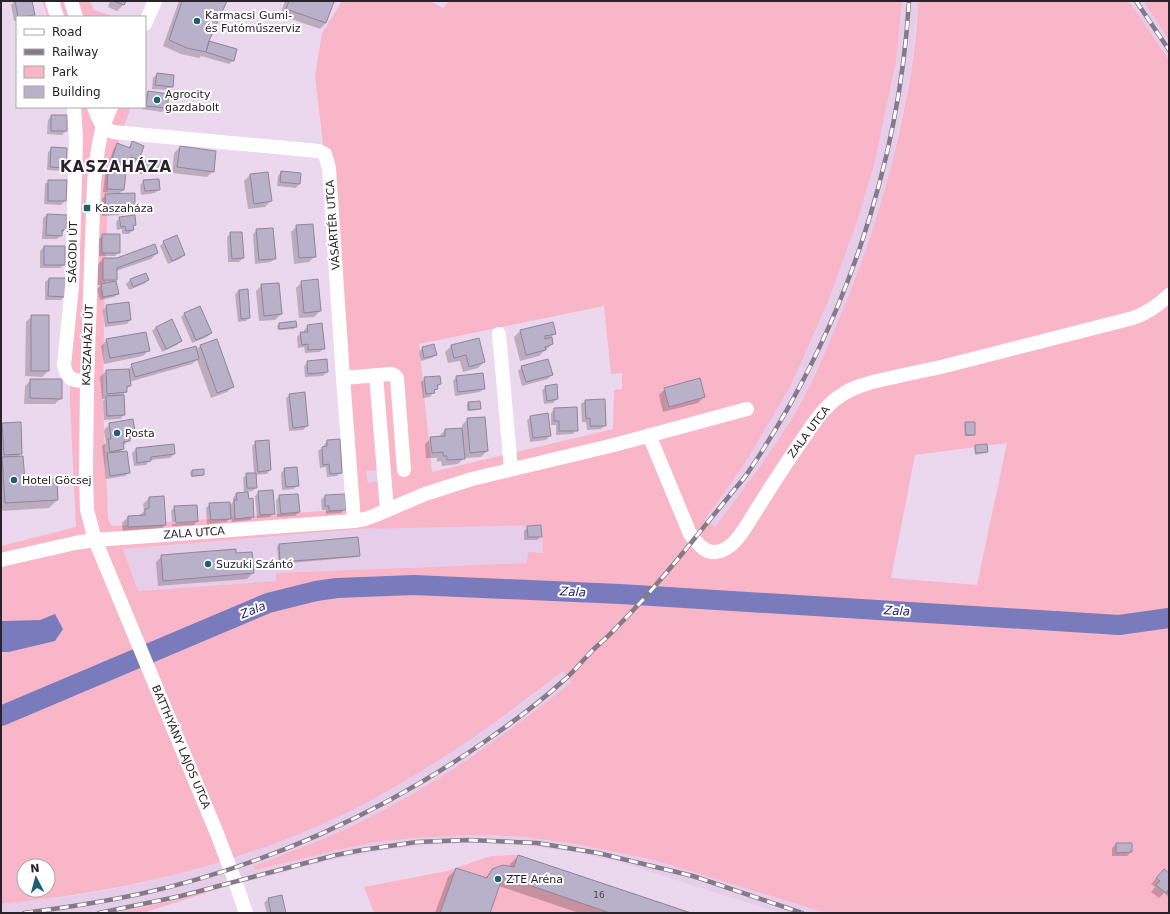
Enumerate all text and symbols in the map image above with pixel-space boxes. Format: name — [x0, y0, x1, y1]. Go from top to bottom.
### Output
place label: Karmacsi Gumi- és Futóműszerviz — [205, 9, 301, 35]
legend — [16, 16, 146, 108]
marker: Karmacsi Gumi- és Futóműszerviz — [192, 16, 202, 26]
text: Road — [52, 25, 82, 39]
text: Railway — [52, 45, 98, 59]
text: Park — [52, 65, 78, 79]
text: Building — [52, 85, 101, 99]
place label: Agrocity gazdabolt — [165, 88, 220, 114]
marker: Agrocity gazdabolt — [152, 95, 162, 105]
district label: KASZAHÁZA — [60, 157, 172, 176]
street label: VÁSÁRTÉR UTCA — [323, 179, 343, 270]
place label: Kaszaháza — [95, 202, 153, 215]
marker: Kaszaháza — [82, 203, 92, 213]
street label: SÁGODI ÚT — [66, 221, 80, 283]
street label: KASZAHÁZI ÚT — [80, 304, 96, 386]
street label: ZALA UTCA — [785, 403, 833, 461]
place label: Posta — [125, 427, 155, 440]
marker: Posta — [112, 428, 122, 438]
place label: Hotel Göcsej — [22, 474, 92, 487]
marker: Hotel Göcsej — [9, 475, 19, 485]
street label: ZALA UTCA — [163, 524, 226, 542]
place label: Suzuki Szántó — [216, 558, 293, 571]
marker: Suzuki Szántó — [203, 559, 213, 569]
water label: Zala — [559, 584, 586, 600]
water label: Zala — [237, 599, 268, 622]
water label: Zala — [883, 603, 910, 619]
street label: BATTHYÁNY LAJOS UTCA — [149, 683, 213, 811]
north arrow — [16, 858, 56, 898]
text: N — [30, 862, 40, 875]
place label: ZTE Aréna — [506, 873, 563, 886]
marker: ZTE Aréna — [493, 874, 503, 884]
house number: 16 — [593, 890, 605, 900]

